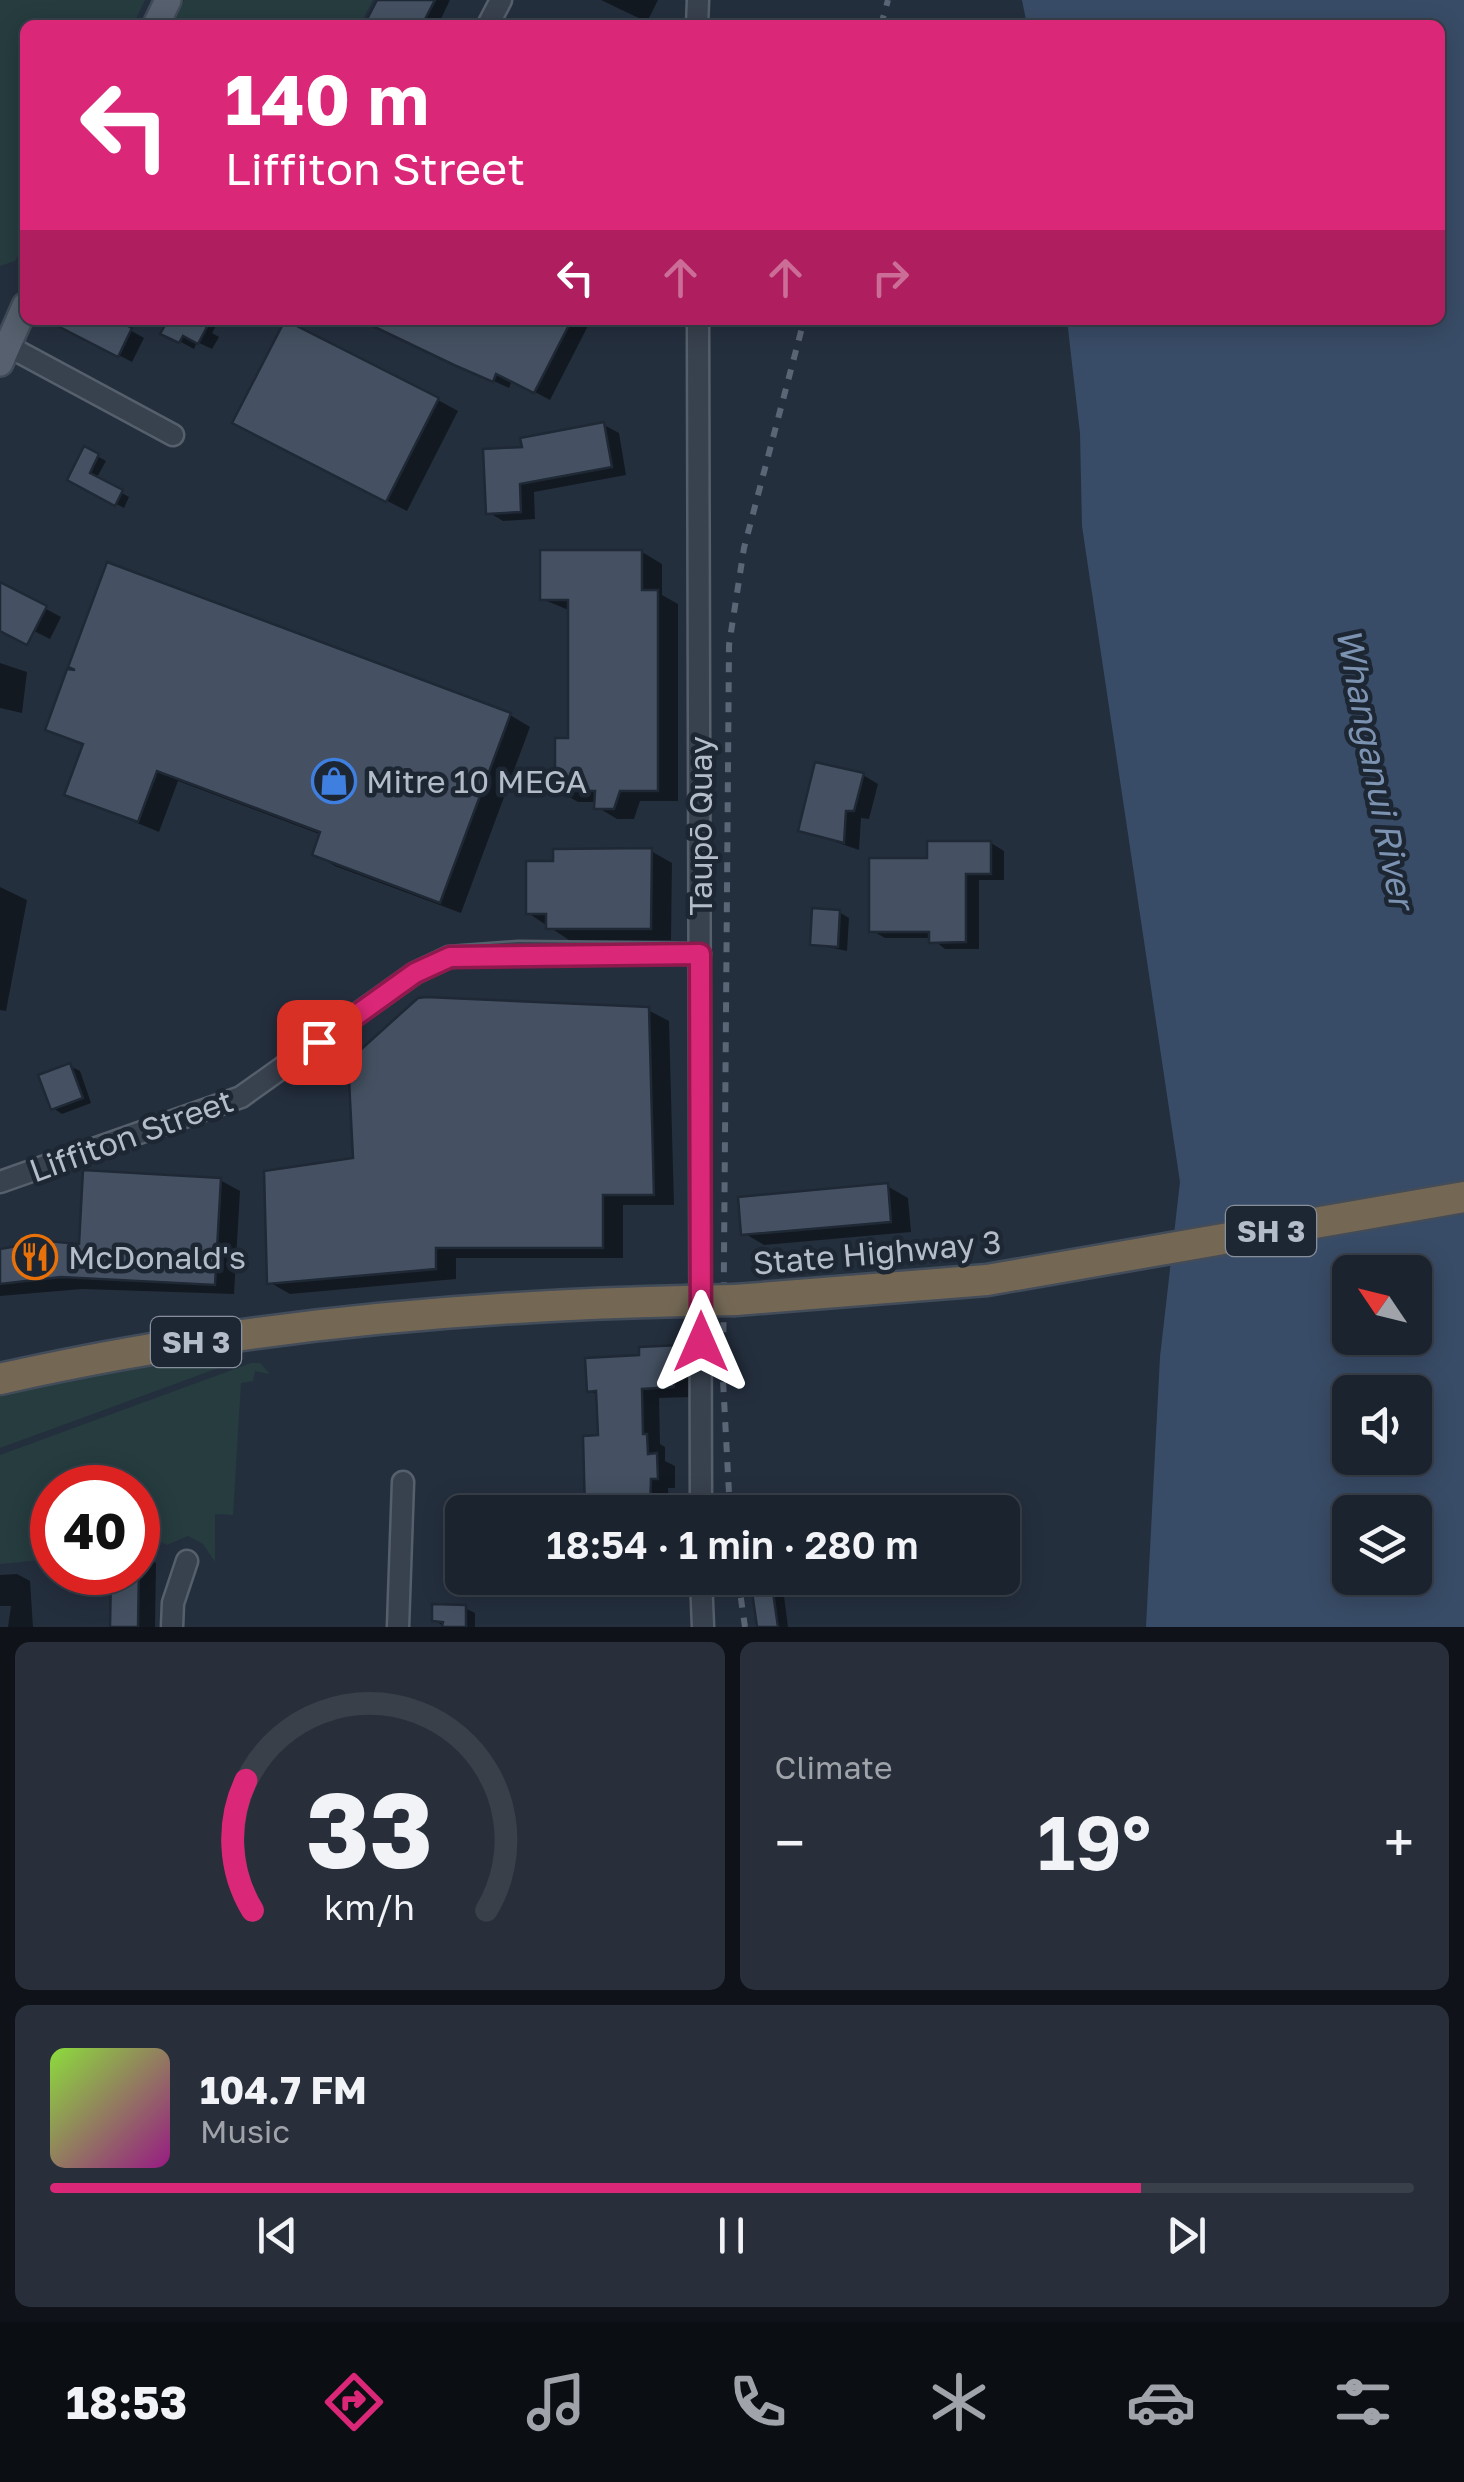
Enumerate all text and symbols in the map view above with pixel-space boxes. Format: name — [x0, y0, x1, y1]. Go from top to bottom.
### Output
text: 140 m — [225, 56, 429, 140]
icon: left — [60, 60, 190, 190]
text: Liffiton Street — [225, 141, 525, 195]
icon: left — [548, 250, 603, 305]
icon: ahead — [653, 250, 708, 305]
icon: ahead — [758, 250, 813, 305]
icon: right — [863, 250, 918, 305]
water label: Whanganui River — [1328, 624, 1425, 916]
street label: Taupō Quay — [681, 736, 719, 916]
shop icon: Mitre 10 MEGA — [311, 758, 357, 804]
place label: Mitre 10 MEGA — [366, 762, 587, 800]
pin — [277, 1000, 362, 1085]
icon: arrive — [292, 1015, 347, 1070]
street label: Liffiton Street — [24, 1081, 238, 1189]
road number: SH 3 — [1226, 1206, 1316, 1256]
street label: State Highway 3 — [751, 1222, 1003, 1282]
restaurant icon: McDonald's — [12, 1234, 58, 1280]
place label: McDonald's — [68, 1238, 246, 1276]
north arrow — [1332, 1255, 1432, 1355]
map controls — [1332, 1255, 1432, 1595]
position arrow — [649, 1290, 753, 1394]
road number: SH 3 — [151, 1317, 241, 1367]
button: sound — [1332, 1375, 1432, 1475]
speed limit sign: 40 — [30, 1465, 160, 1595]
button: layers — [1332, 1495, 1432, 1595]
text: 18:54 · 1 min · 280 m — [547, 1522, 918, 1567]
text: Climate — [775, 1748, 893, 1786]
text: 33 — [306, 1766, 433, 1891]
text: 19° — [1037, 1796, 1151, 1887]
text: − — [775, 1809, 805, 1875]
text: + — [1384, 1809, 1414, 1875]
text: km/h — [324, 1885, 415, 1928]
text: 104.7 FM — [200, 2067, 367, 2112]
text: Music — [200, 2112, 290, 2150]
icon: previous — [250, 2208, 305, 2263]
icon: pause — [704, 2208, 759, 2263]
icon: next — [1159, 2208, 1214, 2263]
icon: directions — [319, 2367, 389, 2437]
icon: music — [521, 2367, 591, 2437]
icon: phone — [723, 2367, 793, 2437]
icon: climate — [924, 2367, 994, 2437]
icon: car — [1126, 2367, 1196, 2437]
icon: filters — [1328, 2367, 1398, 2437]
text: 18:53 — [66, 2375, 187, 2429]

